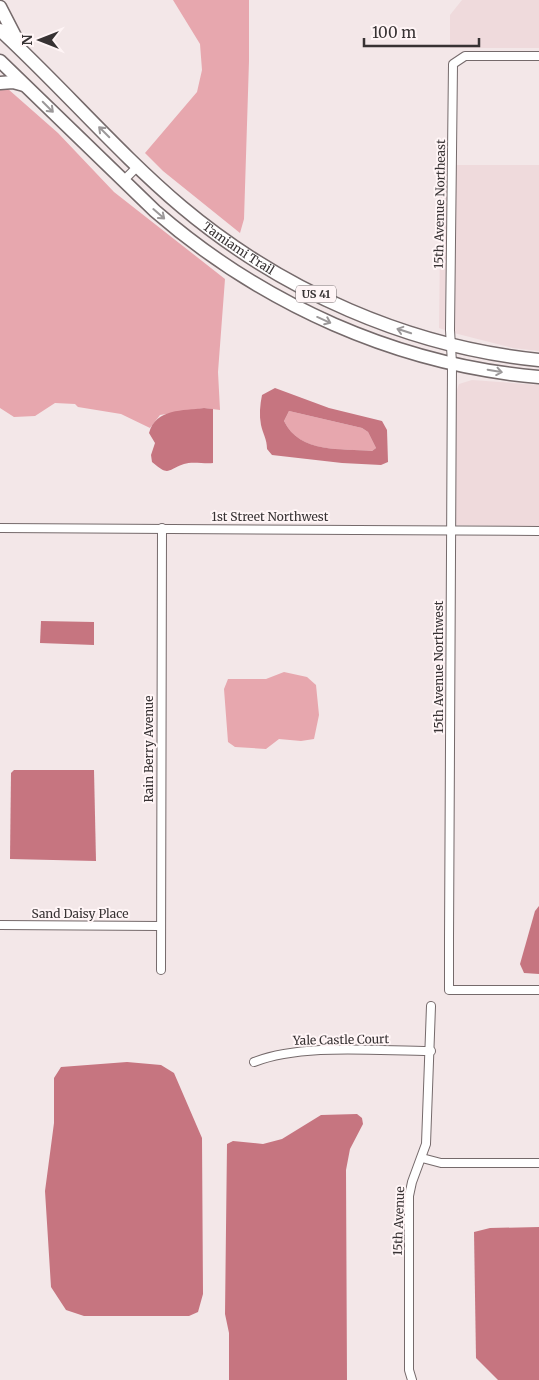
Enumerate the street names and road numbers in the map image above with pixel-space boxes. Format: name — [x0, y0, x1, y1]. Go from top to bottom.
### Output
street label: 15th Avenue Northeast — [431, 139, 448, 269]
street label: Tamiami Trail — [200, 218, 277, 278]
road number: US 41 — [296, 286, 336, 302]
street label: 1st Street Northwest — [212, 509, 329, 524]
street label: 15th Avenue Northwest — [431, 600, 446, 733]
street label: Rain Berry Avenue — [141, 695, 156, 803]
street label: Sand Daisy Place — [32, 906, 128, 921]
street label: Yale Castle Court — [292, 1031, 390, 1048]
street label: 15th Avenue — [390, 1186, 407, 1256]

